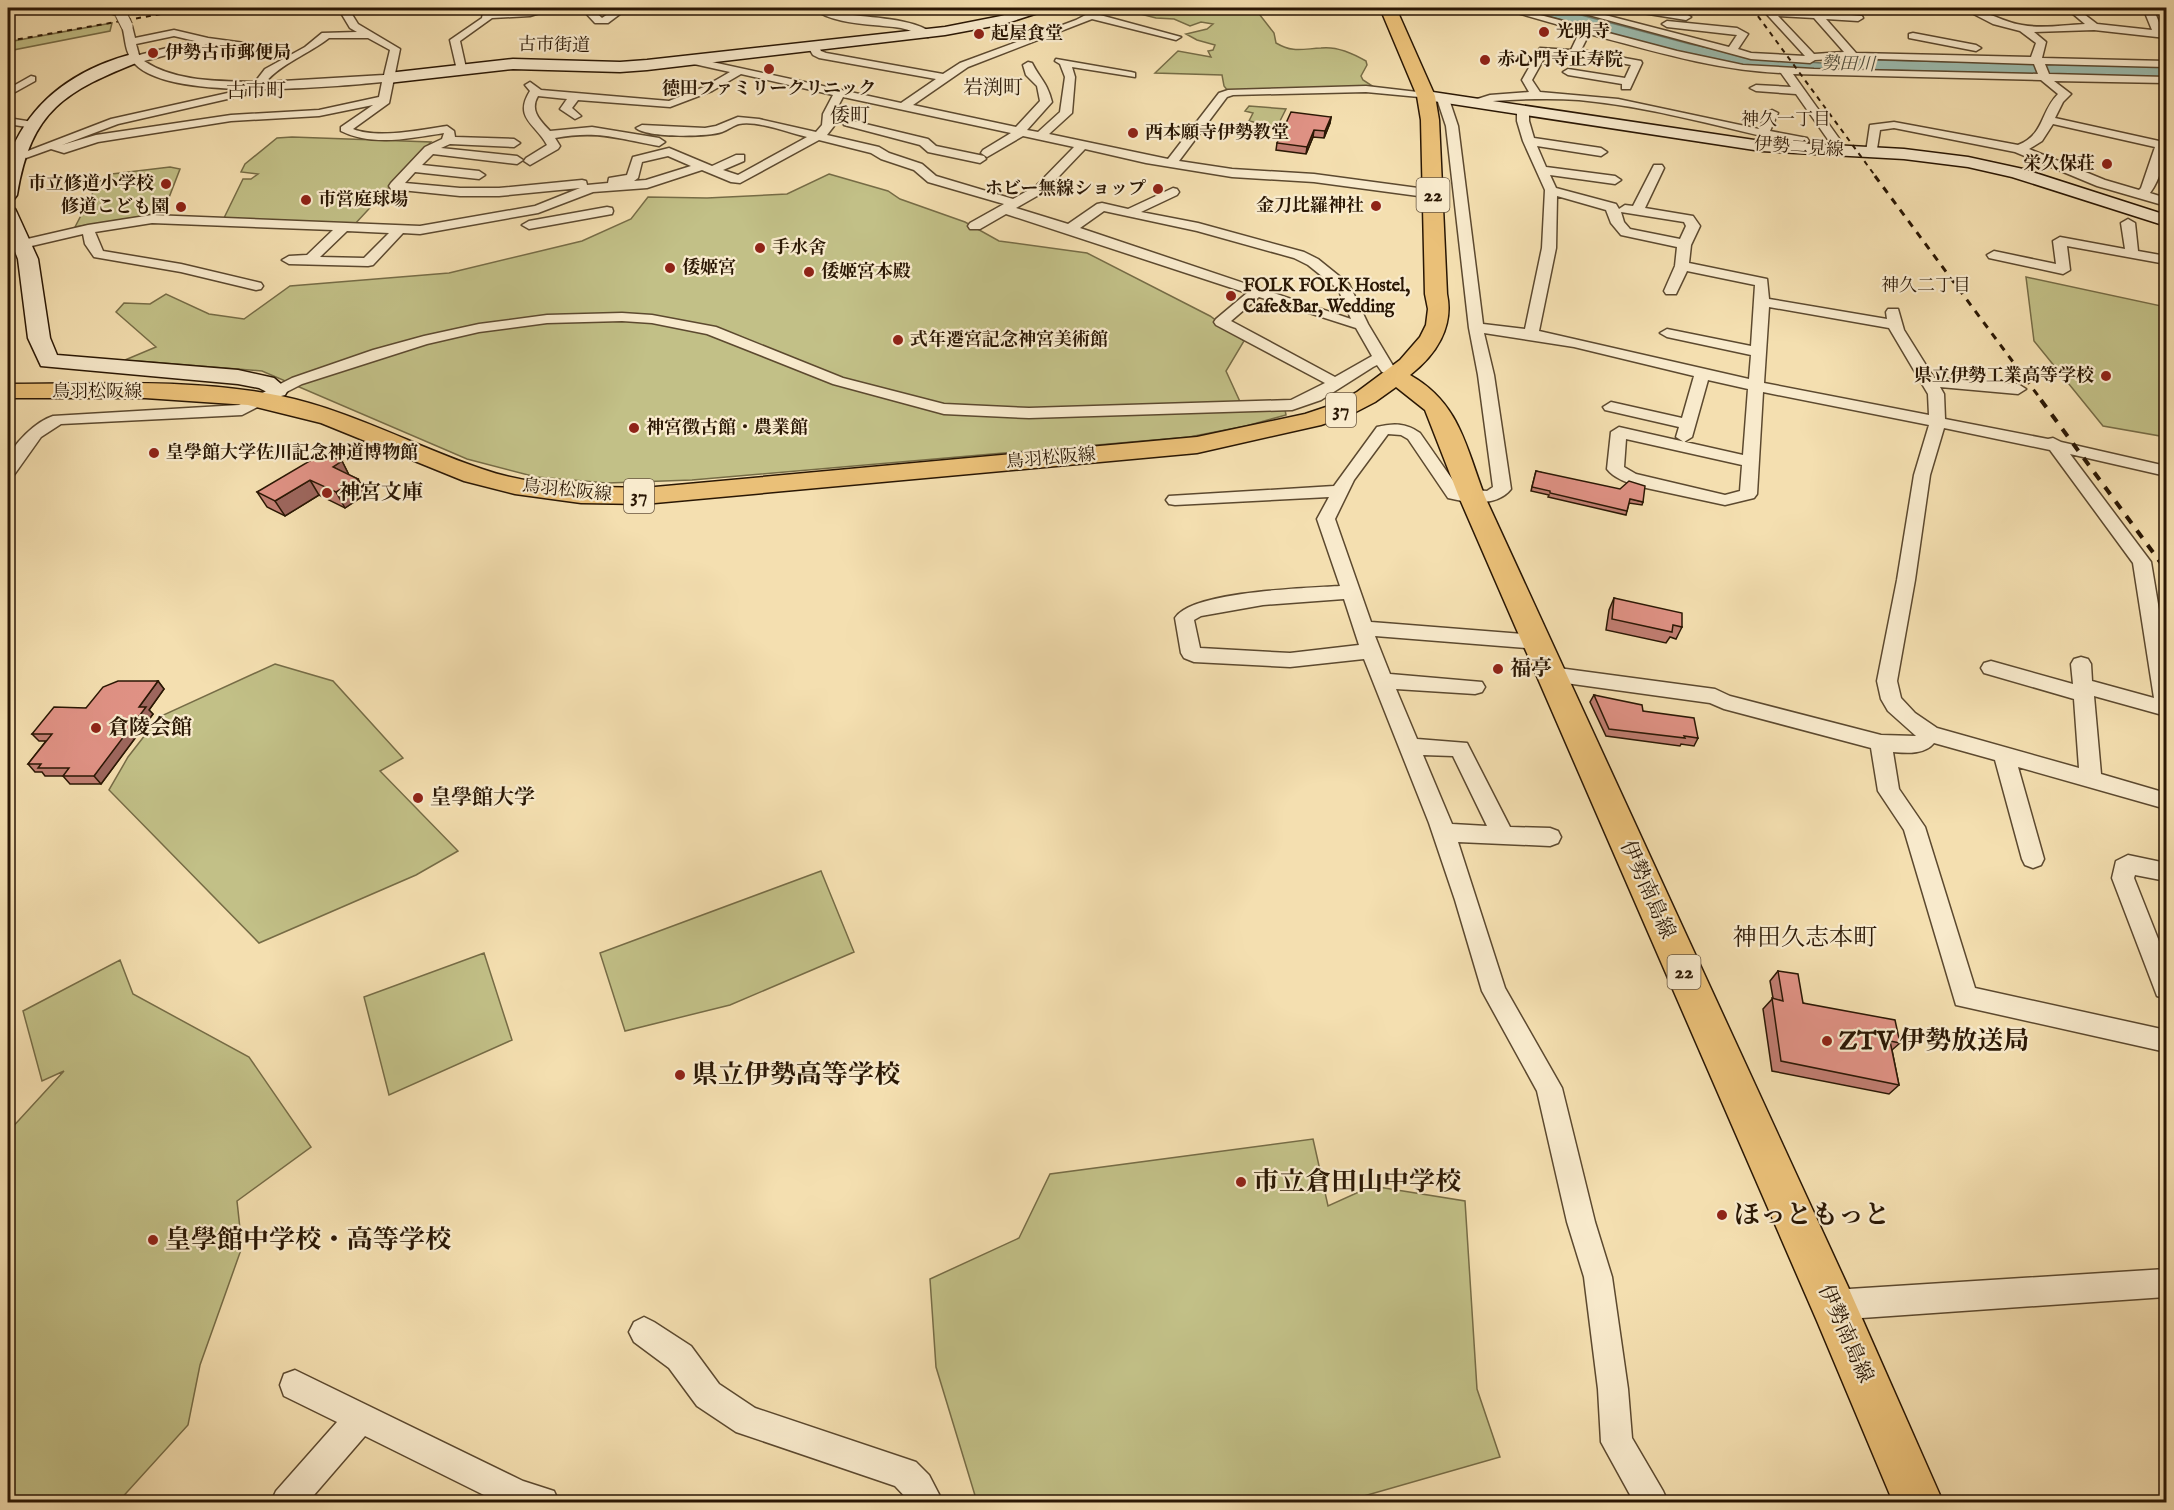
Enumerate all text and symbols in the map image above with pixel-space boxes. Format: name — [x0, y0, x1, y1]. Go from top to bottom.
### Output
place label: 光明寺 — [1556, 21, 1610, 44]
place label: 起屋食堂 — [991, 23, 1063, 46]
marker: 光明寺 — [1537, 25, 1551, 39]
marker: 起屋食堂 — [972, 27, 986, 41]
street label: 古市街道 — [518, 34, 590, 58]
place label: 伊勢古市郵便局 — [165, 42, 291, 65]
marker: 伊勢古市郵便局 — [146, 46, 160, 60]
place label: 赤心門寺正寿院 — [1497, 49, 1623, 72]
marker: 赤心門寺正寿院 — [1478, 53, 1492, 67]
water label: 勢田川 — [1821, 53, 1877, 77]
marker: 徳田ファミリークリニック — [762, 62, 776, 76]
district label: 岩渕町 — [963, 76, 1023, 101]
place label: 徳田ファミリークリニック — [662, 78, 876, 101]
district label: 古市町 — [226, 79, 286, 104]
district label: 倭町 — [830, 104, 870, 129]
district label: 神久一丁目 — [1741, 109, 1831, 132]
place label: 西本願寺伊勢教堂 — [1145, 122, 1289, 145]
marker: 西本願寺伊勢教堂 — [1126, 126, 1140, 140]
street label: 伊勢二見線 — [1753, 133, 1845, 163]
place label: 栄久保荘 — [2023, 153, 2095, 176]
marker: 栄久保荘 — [2100, 157, 2114, 171]
place label: 市立修道小学校 — [28, 173, 154, 196]
marker: 市立修道小学校 — [159, 177, 173, 191]
place label: ホビー無線ショップ — [985, 178, 1146, 201]
road number: 22 — [1416, 178, 1450, 212]
marker: ホビー無線ショップ — [1151, 182, 1165, 196]
place label: 市営庭球場 — [318, 189, 408, 212]
marker: 市営庭球場 — [299, 193, 313, 207]
place label: 金刀比羅神社 — [1256, 195, 1364, 218]
place label: 修道こども園 — [61, 196, 169, 219]
marker: 金刀比羅神社 — [1369, 199, 1383, 213]
marker: 修道こども園 — [174, 200, 188, 214]
place label: 手水舍 — [772, 237, 826, 260]
marker: 手水舍 — [753, 241, 767, 255]
place label: 倭姬宮 — [682, 257, 736, 280]
marker: 倭姬宮 — [663, 261, 677, 275]
place label: 倭姬宮本殿 — [821, 261, 911, 284]
marker: 倭姬宮本殿 — [802, 265, 816, 279]
place label: FOLK FOLK Hostel, Cafe&Bar, Wedding — [1243, 275, 1410, 319]
district label: 神久二丁目 — [1881, 275, 1971, 298]
marker: FOLK FOLK Hostel, Cafe&Bar, Wedding — [1224, 289, 1238, 303]
place label: 式年遷宮記念神宮美術館 — [910, 329, 1108, 352]
marker: 式年遷宮記念神宮美術館 — [891, 333, 905, 347]
place label: 県立伊勢工業高等学校 — [1914, 365, 2094, 388]
marker: 県立伊勢工業高等学校 — [2099, 369, 2113, 383]
street label: 鳥羽松阪線 — [52, 381, 142, 404]
road number: 37 — [1326, 393, 1356, 427]
place label: 神宮徴古館・農業館 — [646, 417, 808, 440]
marker: 神宮徴古館・農業館 — [627, 421, 641, 435]
place label: 皇學館大学佐川記念神道博物館 — [166, 442, 418, 465]
street label: 鳥羽松阪線 — [1005, 444, 1097, 474]
marker: 皇學館大学佐川記念神道博物館 — [147, 446, 161, 460]
street label: 鳥羽松阪線 — [521, 475, 613, 507]
road number: 37 — [624, 479, 654, 513]
place label: 神宮文庫 — [339, 480, 423, 507]
marker: 神宮文庫 — [320, 486, 334, 500]
place label: 福亭 — [1510, 656, 1552, 683]
marker: 福亭 — [1491, 662, 1505, 676]
place label: 倉陵会館 — [108, 715, 192, 742]
marker: 倉陵会館 — [89, 721, 103, 735]
place label: 皇學館大学 — [430, 785, 535, 812]
marker: 皇學館大学 — [411, 791, 425, 805]
street label: 伊勢南島線 — [1613, 837, 1681, 943]
district label: 神田久志本町 — [1733, 923, 1877, 954]
road number: 22 — [1668, 955, 1700, 989]
place label: ZTV 伊勢放送局 — [1839, 1025, 2029, 1058]
marker: ZTV 伊勢放送局 — [1820, 1034, 1834, 1048]
place label: 県立伊勢高等学校 — [692, 1059, 900, 1092]
marker: 県立伊勢高等学校 — [673, 1068, 687, 1082]
place label: 市立倉田山中学校 — [1253, 1166, 1461, 1199]
marker: 市立倉田山中学校 — [1234, 1175, 1248, 1189]
place label: ほっともっと — [1734, 1199, 1890, 1232]
marker: ほっともっと — [1715, 1208, 1729, 1222]
place label: 皇學館中学校・高等学校 — [165, 1224, 451, 1257]
marker: 皇學館中学校・高等学校 — [146, 1233, 160, 1247]
street label: 伊勢南島線 — [1811, 1281, 1879, 1387]

